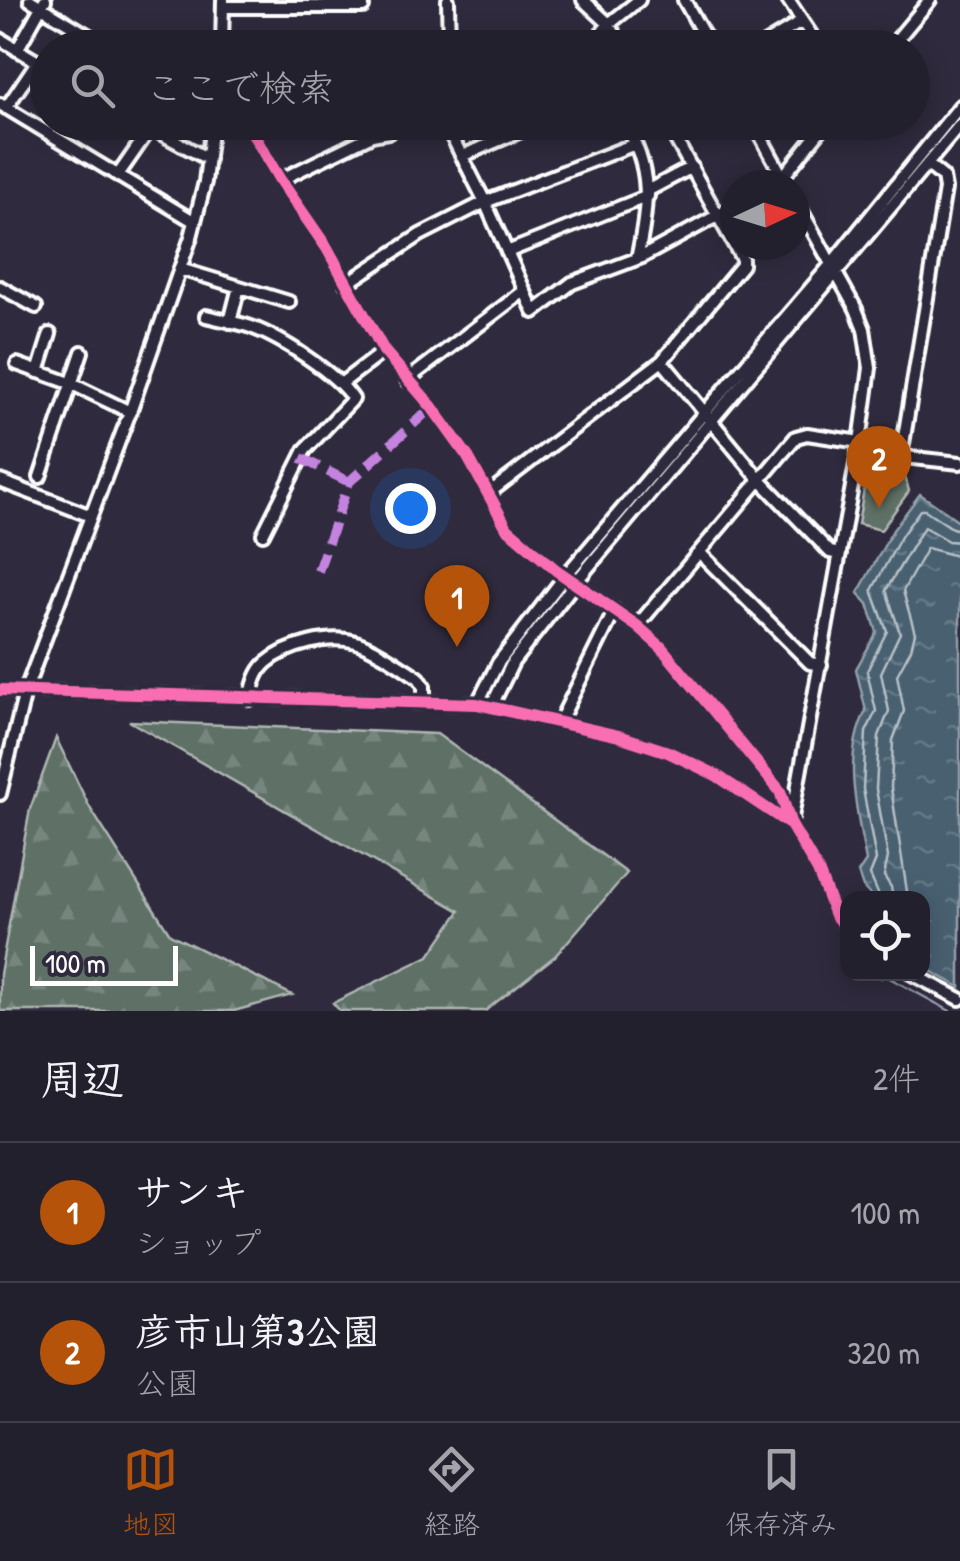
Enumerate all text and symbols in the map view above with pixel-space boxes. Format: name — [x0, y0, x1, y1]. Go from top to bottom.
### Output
search box — [30, 30, 930, 140]
icon: search — [65, 58, 120, 113]
text: ここで検索 — [145, 61, 335, 113]
north arrow — [720, 170, 810, 260]
pin: 2 — [846, 426, 912, 508]
your location — [385, 483, 436, 534]
pin: 1 — [424, 564, 490, 647]
map controls — [840, 891, 930, 981]
button: locate — [840, 891, 930, 981]
scale bar — [30, 941, 178, 986]
text: 100 m — [45, 944, 106, 982]
text: 周辺 — [40, 1050, 124, 1107]
text: 2件 — [873, 1057, 920, 1100]
text: サンキ — [135, 1165, 249, 1217]
text: 1 — [67, 1191, 78, 1234]
text: 100 m — [851, 1191, 920, 1234]
text: ショップ — [135, 1221, 262, 1264]
text: 彦市山第3公園 — [135, 1305, 380, 1357]
text: 2 — [65, 1331, 80, 1374]
text: 320 m — [847, 1331, 920, 1374]
text: 公園 — [135, 1361, 199, 1404]
tab: 地図 — [123, 1442, 179, 1543]
tab: 経路 — [424, 1442, 480, 1543]
tab: 保存済み — [725, 1442, 837, 1543]

